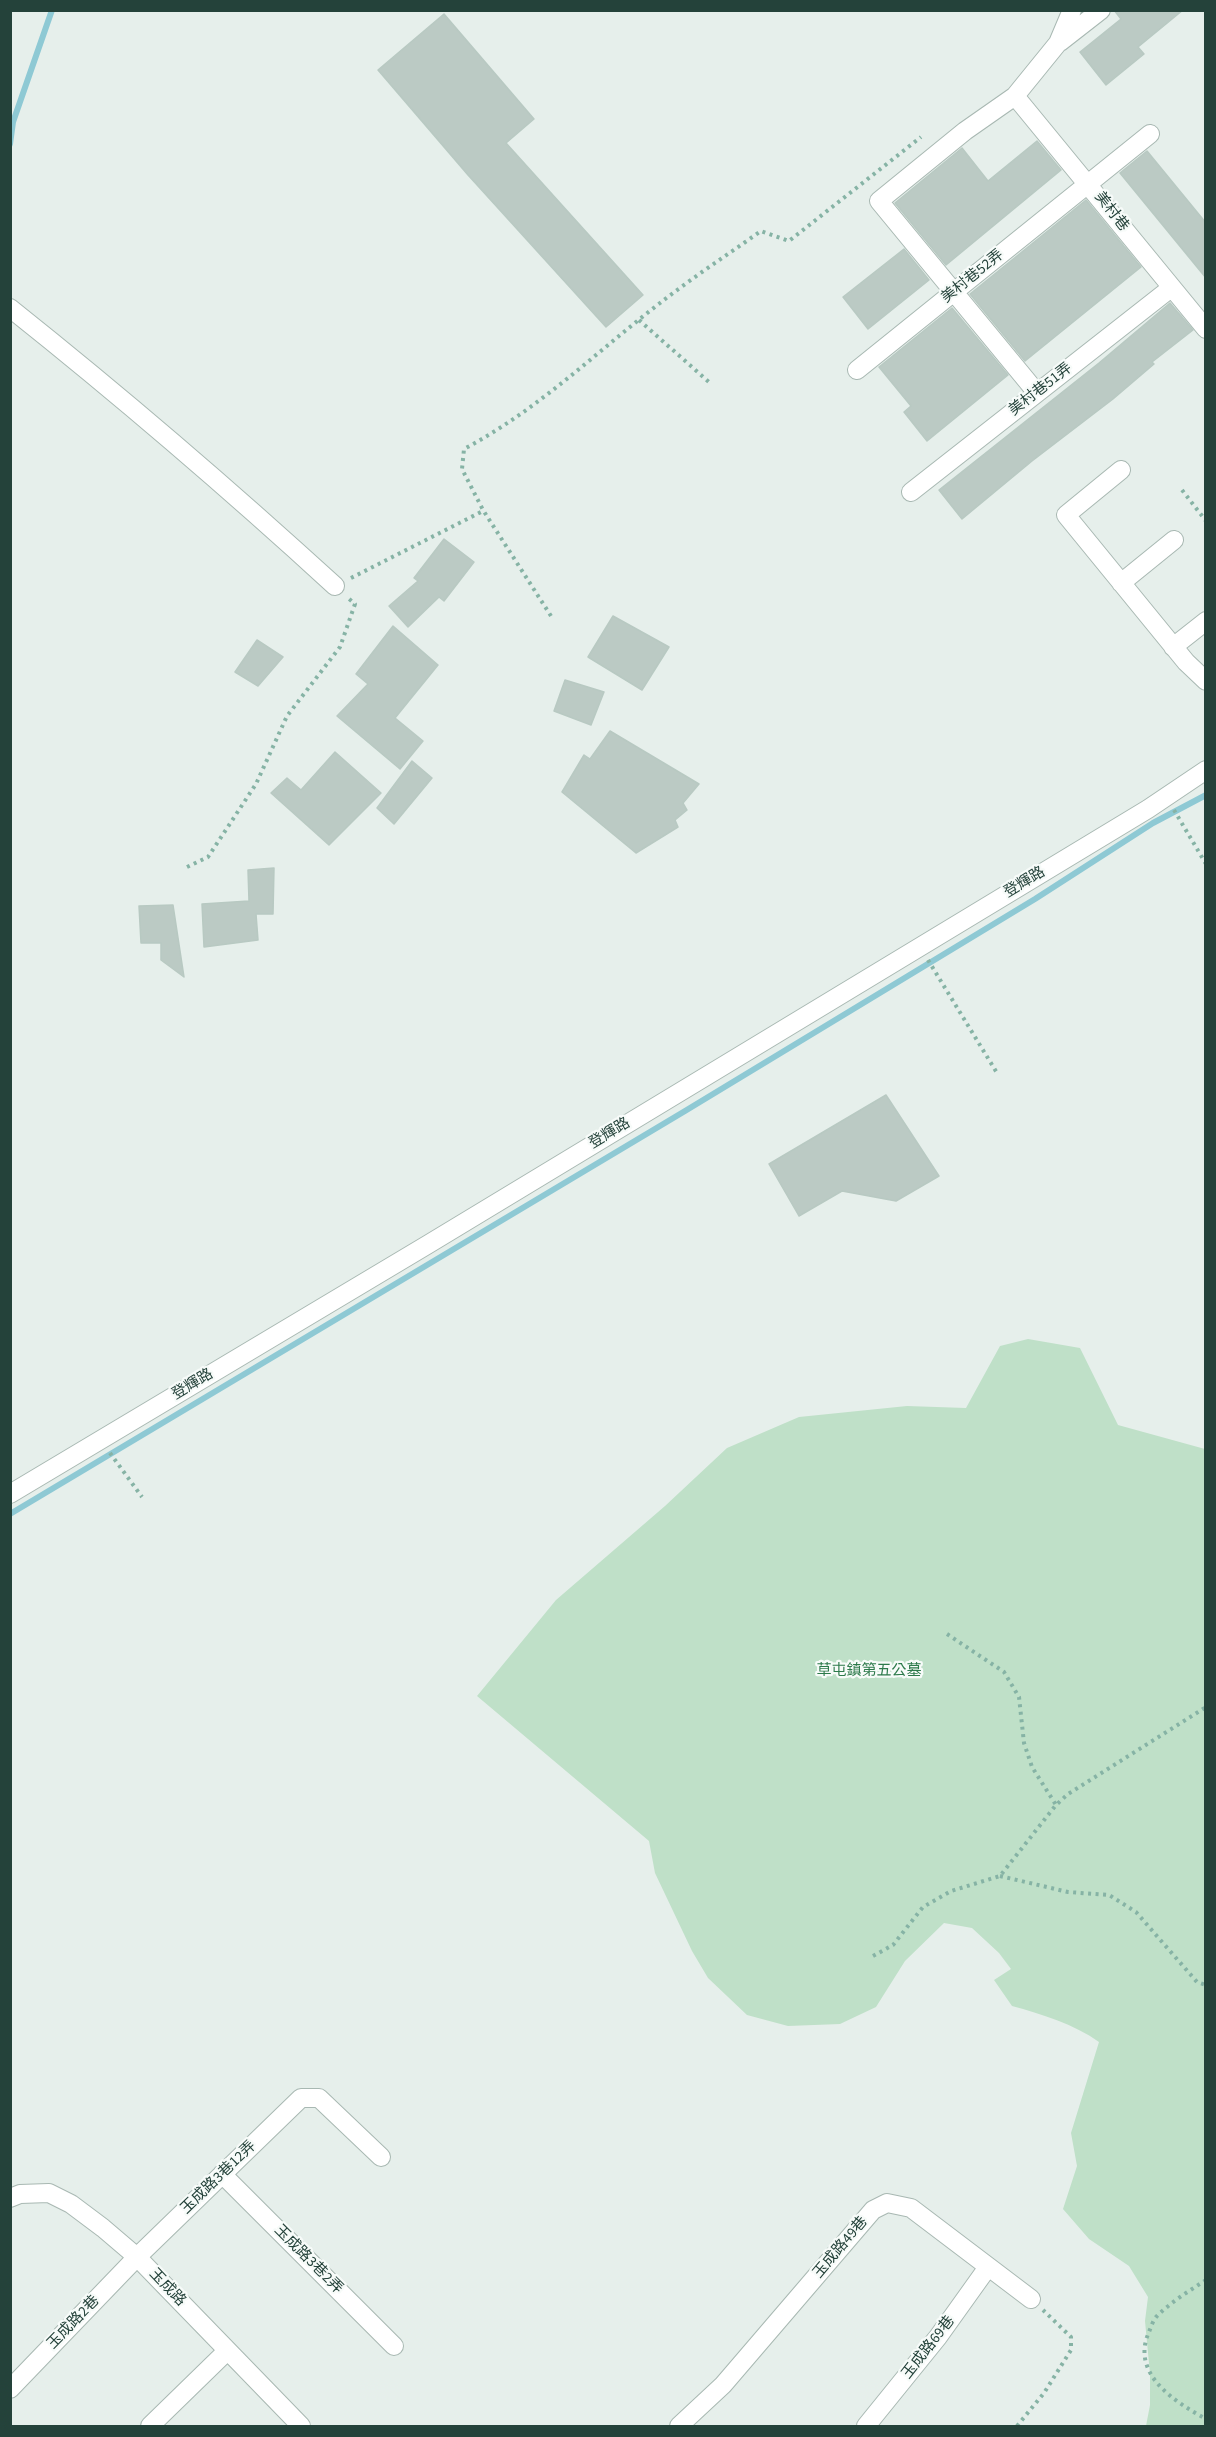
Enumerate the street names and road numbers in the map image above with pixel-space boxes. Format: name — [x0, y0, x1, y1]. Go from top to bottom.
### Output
street label: 美村巷 — [1090, 189, 1132, 235]
street label: 美村巷52弄 — [938, 246, 1008, 308]
street label: 美村巷51弄 — [1006, 360, 1076, 420]
street label: 登輝路 — [1001, 864, 1049, 902]
street label: 登輝路 — [586, 1115, 634, 1153]
street label: 登輝路 — [169, 1366, 217, 1404]
street label: 玉成路3巷12弄 — [178, 2138, 260, 2218]
street label: 玉成路49巷 — [810, 2214, 872, 2282]
street label: 玉成路3巷2弄 — [270, 2222, 346, 2298]
street label: 玉成路 — [145, 2266, 189, 2310]
street label: 玉成路2巷 — [44, 2292, 104, 2354]
street label: 玉成路69巷 — [899, 2313, 959, 2383]

